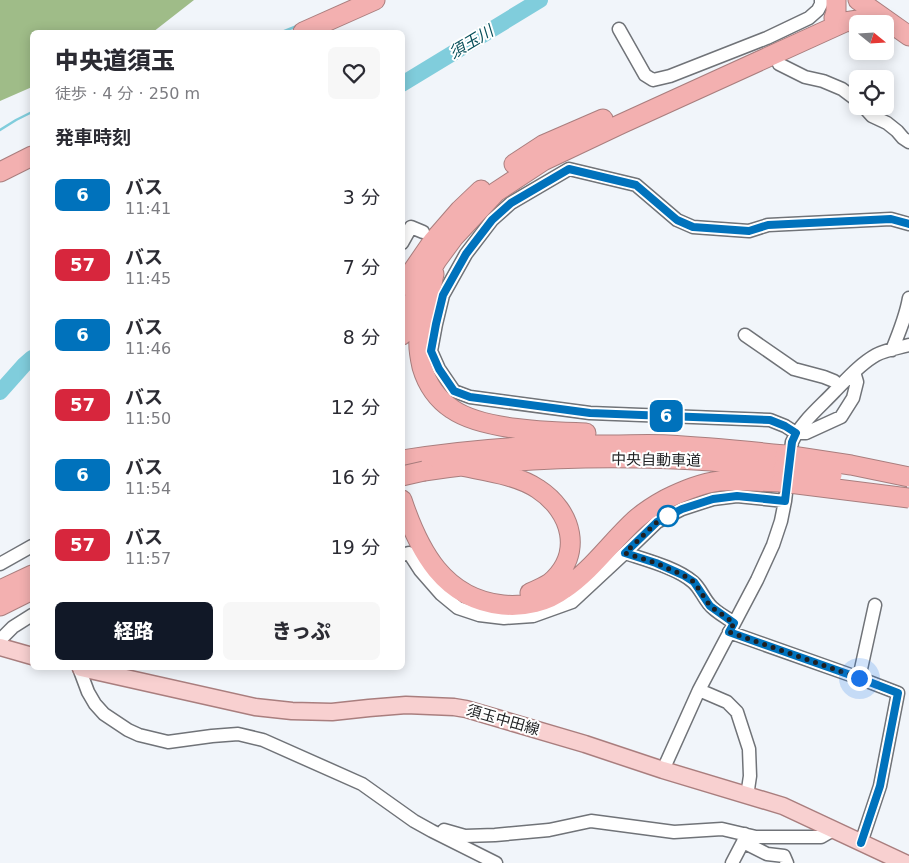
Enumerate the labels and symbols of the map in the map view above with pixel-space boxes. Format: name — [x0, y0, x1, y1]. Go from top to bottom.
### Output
north arrow — [849, 15, 894, 60]
water label: 須玉川 — [446, 20, 498, 63]
line badge: 6 — [650, 400, 682, 432]
street label: 中央自動車道 — [611, 450, 701, 470]
unlabelled marker — [657, 505, 679, 527]
your location — [847, 666, 872, 691]
street label: 須玉中田線 — [464, 701, 542, 739]

